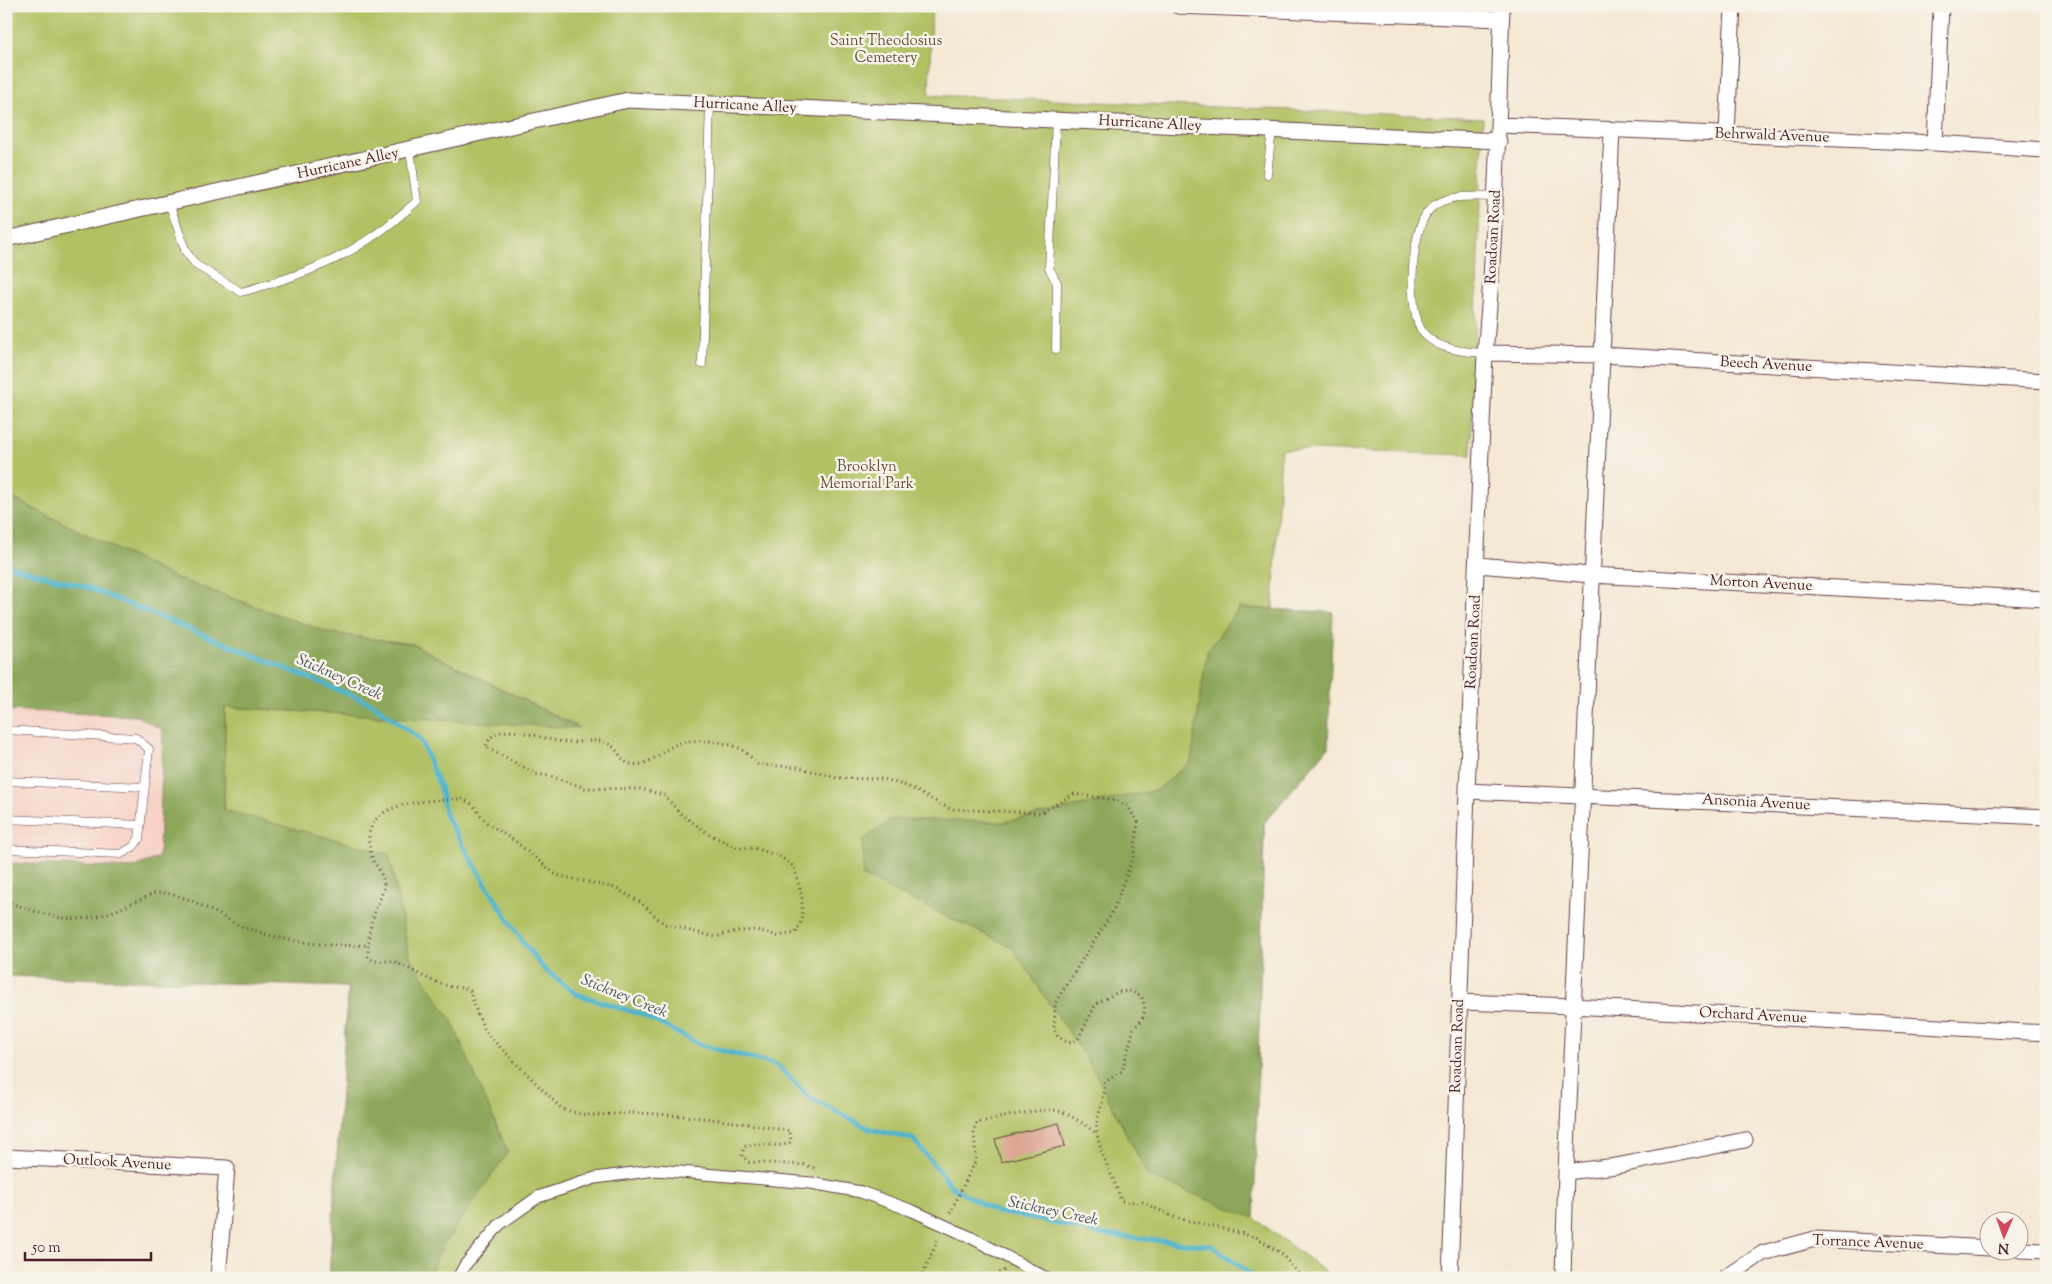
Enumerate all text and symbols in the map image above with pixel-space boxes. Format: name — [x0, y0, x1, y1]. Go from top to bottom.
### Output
park label: Saint Theodosius Cemetery — [830, 31, 942, 69]
street label: Hurricane Alley — [693, 93, 798, 119]
street label: Hurricane Alley — [1098, 111, 1203, 137]
street label: Behrwald Avenue — [1714, 124, 1830, 148]
street label: Hurricane Alley — [295, 143, 401, 185]
street label: Roadoan Road — [1481, 189, 1507, 285]
street label: Beech Avenue — [1719, 352, 1813, 378]
park label: Brooklyn Memorial Park — [820, 457, 914, 495]
street label: Morton Avenue — [1709, 571, 1813, 597]
street label: Roadoan Road — [1461, 594, 1487, 690]
water label: Stickney Creek — [292, 649, 386, 707]
street label: Ansonia Avenue — [1701, 790, 1811, 816]
water label: Stickney Creek — [577, 969, 671, 1025]
street label: Roadoan Road — [1446, 998, 1470, 1094]
street label: Orchard Avenue — [1699, 1003, 1808, 1029]
street label: Outlook Avenue — [62, 1150, 172, 1176]
water label: Stickney Creek — [1006, 1191, 1100, 1233]
north arrow — [1980, 1212, 2030, 1262]
scale bar — [25, 1229, 151, 1261]
street label: Torrance Avenue — [1812, 1231, 1924, 1255]
text: N — [1998, 1237, 2010, 1257]
text: 50 m — [31, 1238, 61, 1259]

